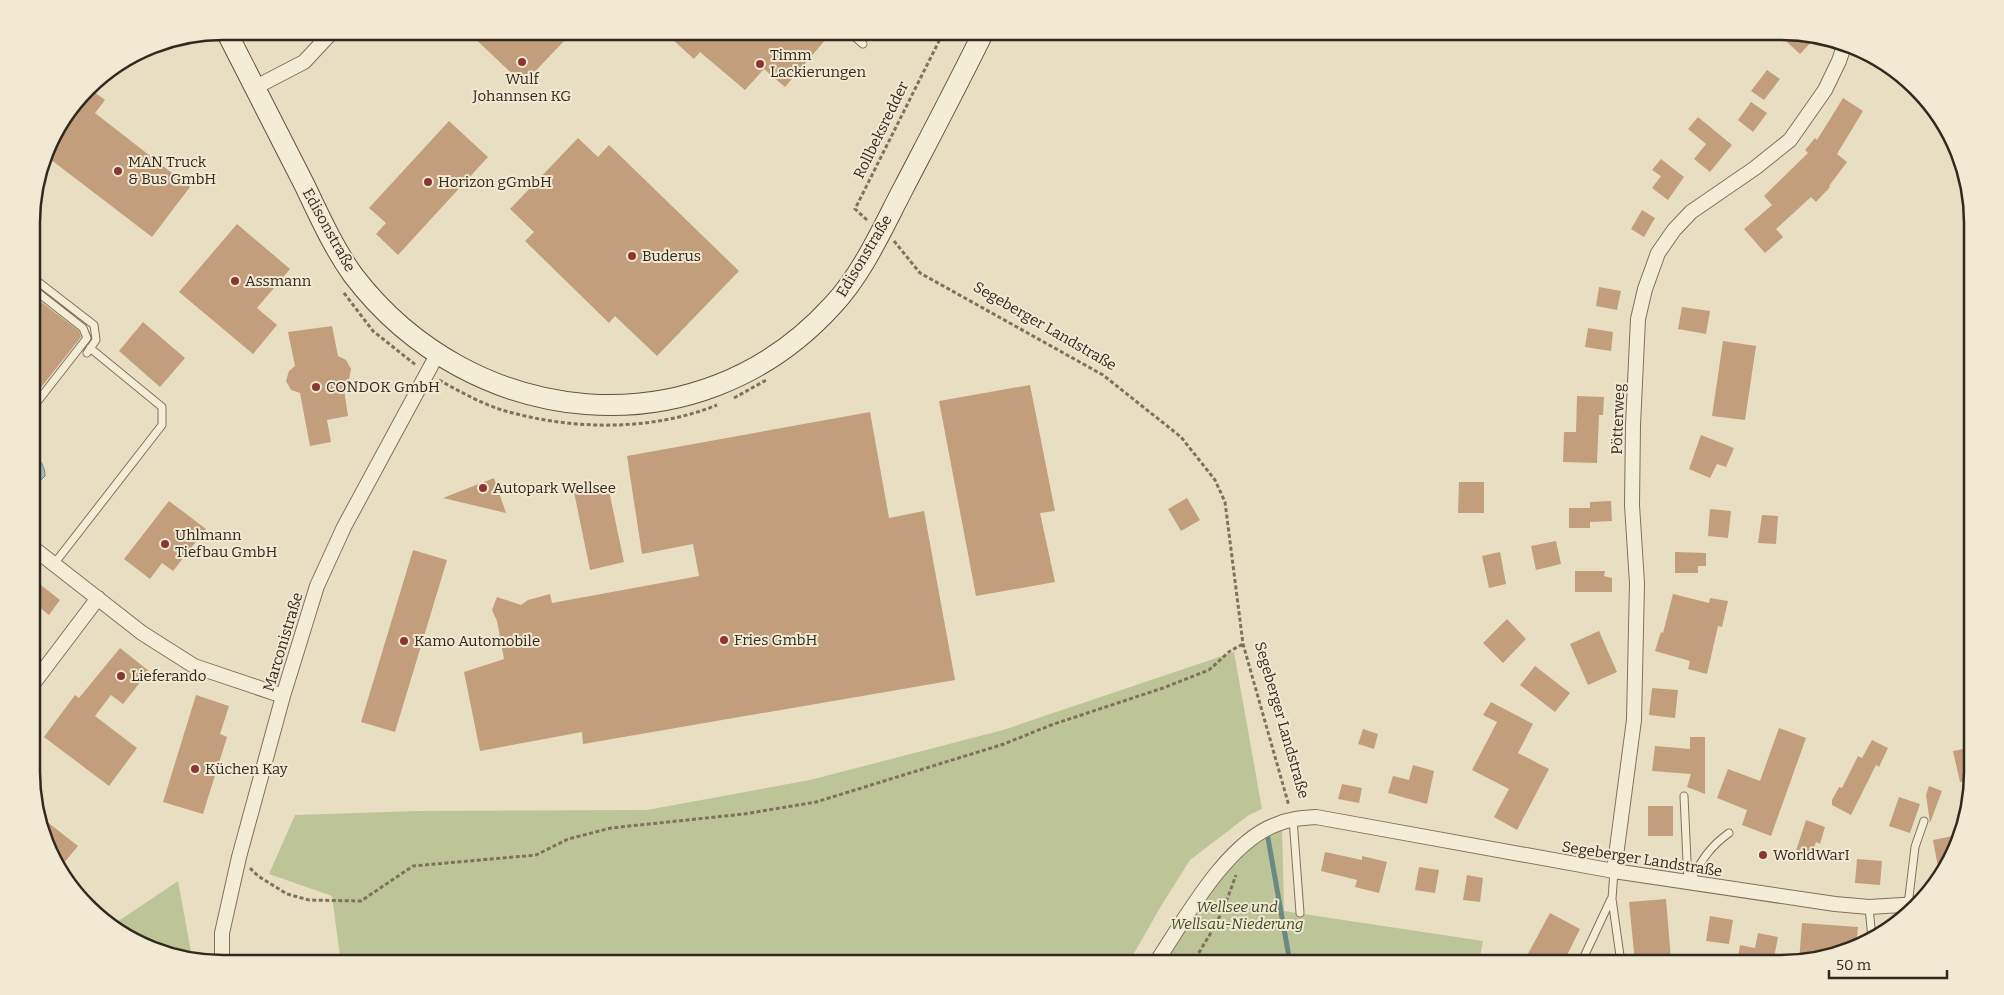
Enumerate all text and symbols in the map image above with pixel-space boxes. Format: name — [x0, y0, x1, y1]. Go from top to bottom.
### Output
place label: Timm Lackierungen — [770, 46, 866, 81]
marker: Wulf Johannsen KG — [516, 56, 528, 68]
marker: Timm Lackierungen — [754, 58, 766, 70]
place label: Wulf Johannsen KG — [472, 70, 571, 105]
street label: Rollbeksredder — [850, 78, 912, 182]
place label: MAN Truck & Bus GmbH — [128, 153, 216, 188]
marker: MAN Truck & Bus GmbH — [112, 165, 124, 177]
place label: Horizon gGmbH — [438, 173, 552, 191]
marker: Horizon gGmbH — [422, 176, 434, 188]
street label: Edisonstraße — [299, 185, 359, 275]
street label: Edisonstraße — [832, 212, 896, 300]
place label: Buderus — [642, 247, 701, 265]
marker: Buderus — [626, 250, 638, 262]
place label: Assmann — [245, 272, 312, 290]
marker: Assmann — [229, 275, 241, 287]
street label: Segeberger Landstraße — [970, 278, 1120, 374]
place label: CONDOK GmbH — [326, 378, 440, 396]
marker: CONDOK GmbH — [310, 381, 322, 393]
street label: Pötterweg — [1608, 383, 1628, 455]
place label: Autopark Wellsee — [493, 479, 616, 497]
marker: Autopark Wellsee — [477, 482, 489, 494]
place label: Uhlmann Tiefbau GmbH — [175, 526, 277, 561]
marker: Uhlmann Tiefbau GmbH — [159, 538, 171, 550]
street label: Marconistraße — [259, 590, 307, 694]
place label: Fries GmbH — [734, 631, 818, 649]
place label: Kamo Automobile — [414, 632, 540, 650]
marker: Fries GmbH — [718, 634, 730, 646]
marker: Kamo Automobile — [398, 635, 410, 647]
street label: Segeberger Landstraße — [1251, 640, 1313, 800]
place label: Lieferando — [131, 667, 206, 685]
marker: Lieferando — [115, 670, 127, 682]
place label: Küchen Kay — [205, 760, 288, 778]
marker: Küchen Kay — [189, 763, 201, 775]
street label: Segeberger Landstraße — [1561, 837, 1723, 881]
place label: WorldWarI — [1773, 846, 1850, 864]
marker: WorldWarI — [1757, 849, 1769, 861]
park label: Wellsee und Wellsau-Niederung — [1170, 898, 1304, 933]
scale bar — [1829, 948, 1946, 980]
text: 50 m — [1836, 956, 1872, 974]

